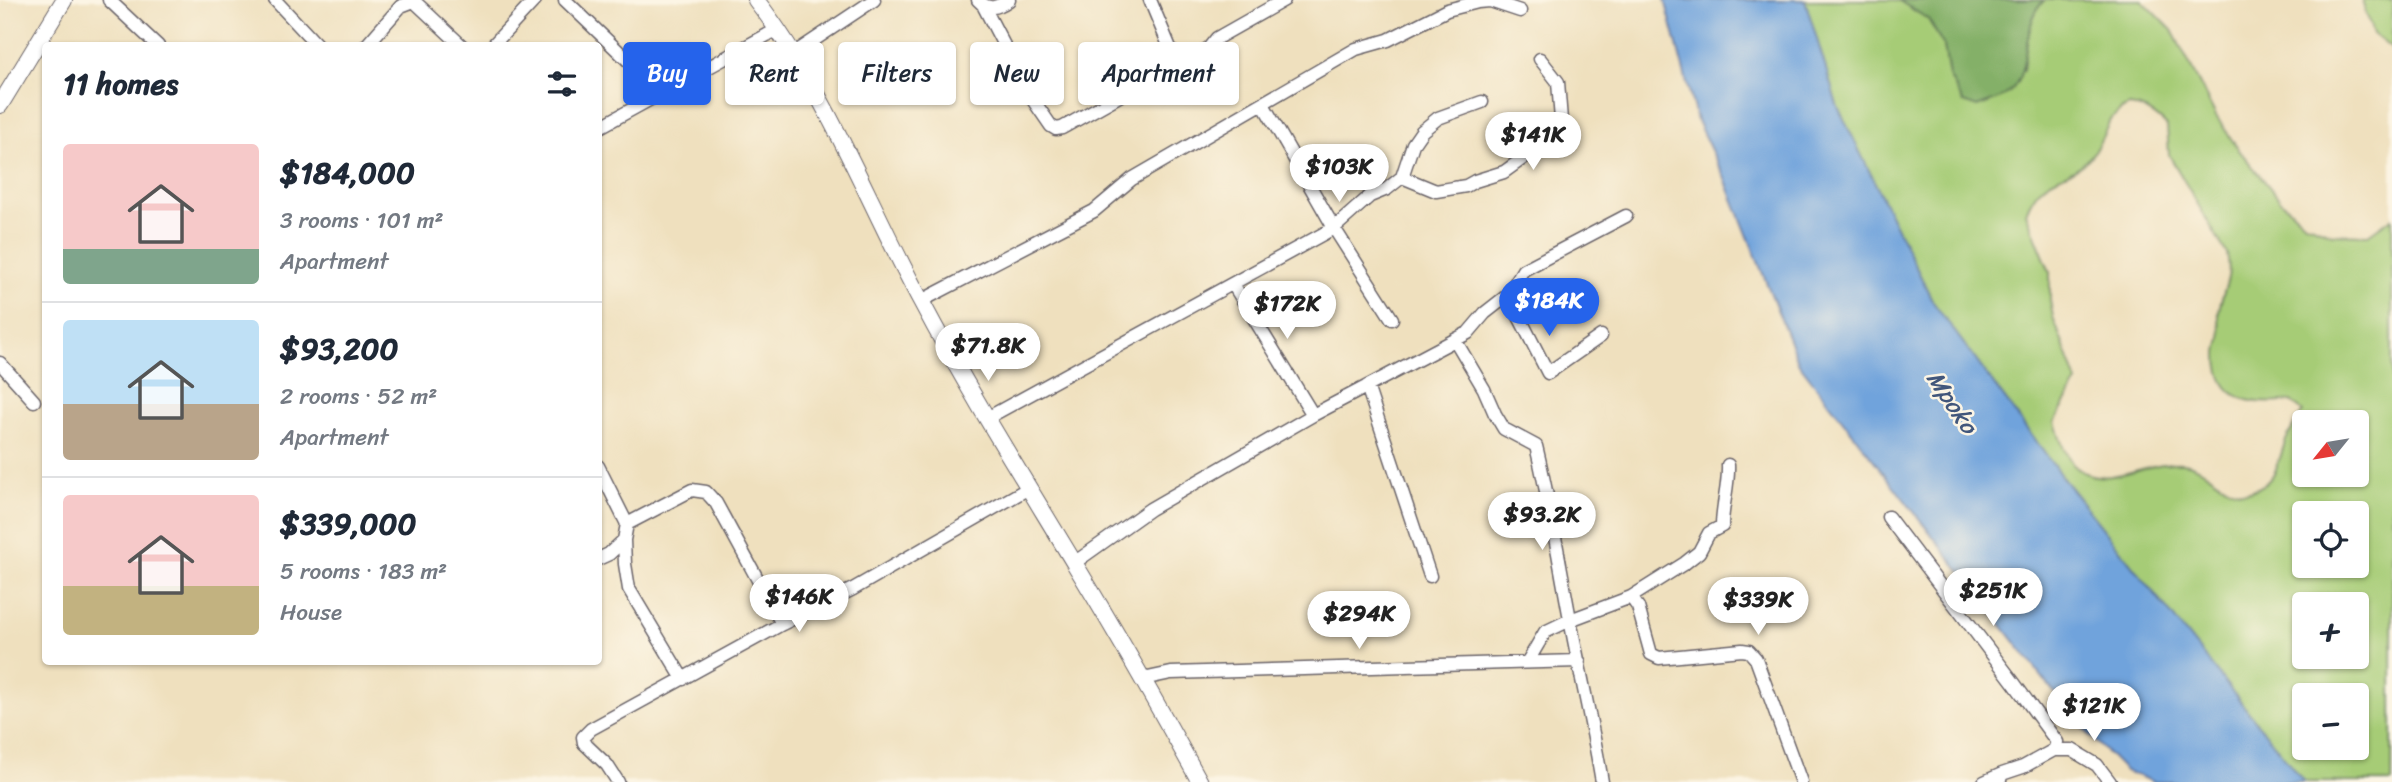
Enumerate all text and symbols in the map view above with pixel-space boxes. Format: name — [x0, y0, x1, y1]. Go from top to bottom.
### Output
chip: Buy — [623, 42, 711, 105]
chip: Rent — [725, 42, 824, 105]
chip: Filters — [838, 42, 956, 105]
chip: New — [970, 42, 1064, 105]
chip: Apartment — [1078, 42, 1239, 105]
text: 11 homes — [63, 57, 178, 111]
icon: filters — [543, 65, 581, 103]
pin: $141K — [1484, 113, 1582, 172]
text: $141K — [1501, 114, 1565, 155]
pin: $103K — [1290, 144, 1388, 204]
text: $184,000 — [280, 146, 415, 200]
text: $103K — [1306, 146, 1372, 187]
icon: home — [119, 172, 203, 256]
text: 3 rooms · 101 m² — [280, 200, 444, 241]
text: Apartment — [280, 241, 389, 282]
pin: $184K — [1500, 278, 1598, 338]
text: $184K — [1515, 280, 1583, 321]
pin: $172K — [1238, 282, 1336, 341]
text: $172K — [1254, 283, 1320, 324]
text: $93,200 — [280, 322, 398, 376]
pin: $71.8K — [931, 324, 1045, 383]
text: $71.8K — [951, 325, 1025, 366]
icon: home — [119, 348, 203, 432]
water label: Mpoko — [1915, 361, 1990, 444]
text: 2 rooms · 52 m² — [280, 376, 437, 417]
north arrow — [2292, 410, 2370, 486]
map controls — [2292, 410, 2369, 760]
text: Apartment — [280, 417, 389, 458]
pin: $93.2K — [1485, 492, 1599, 552]
text: $93.2K — [1504, 494, 1580, 535]
text: $339,000 — [280, 497, 417, 551]
button: locate — [2292, 501, 2369, 578]
icon: home — [119, 523, 203, 607]
text: 5 rooms · 183 m² — [280, 551, 447, 592]
pin: $251K — [1944, 568, 2042, 628]
text: $251K — [1960, 570, 2026, 611]
pin: $146K — [750, 574, 848, 634]
text: $146K — [766, 576, 832, 617]
pin: $339K — [1709, 578, 1807, 637]
text: $339K — [1724, 579, 1792, 620]
text: House — [280, 592, 342, 633]
pin: $294K — [1310, 592, 1408, 651]
button: + — [2292, 592, 2369, 669]
text: $294K — [1323, 593, 1395, 634]
button: − — [2292, 683, 2369, 760]
pin: $121K — [2045, 684, 2143, 743]
text: $121K — [2063, 685, 2125, 726]

